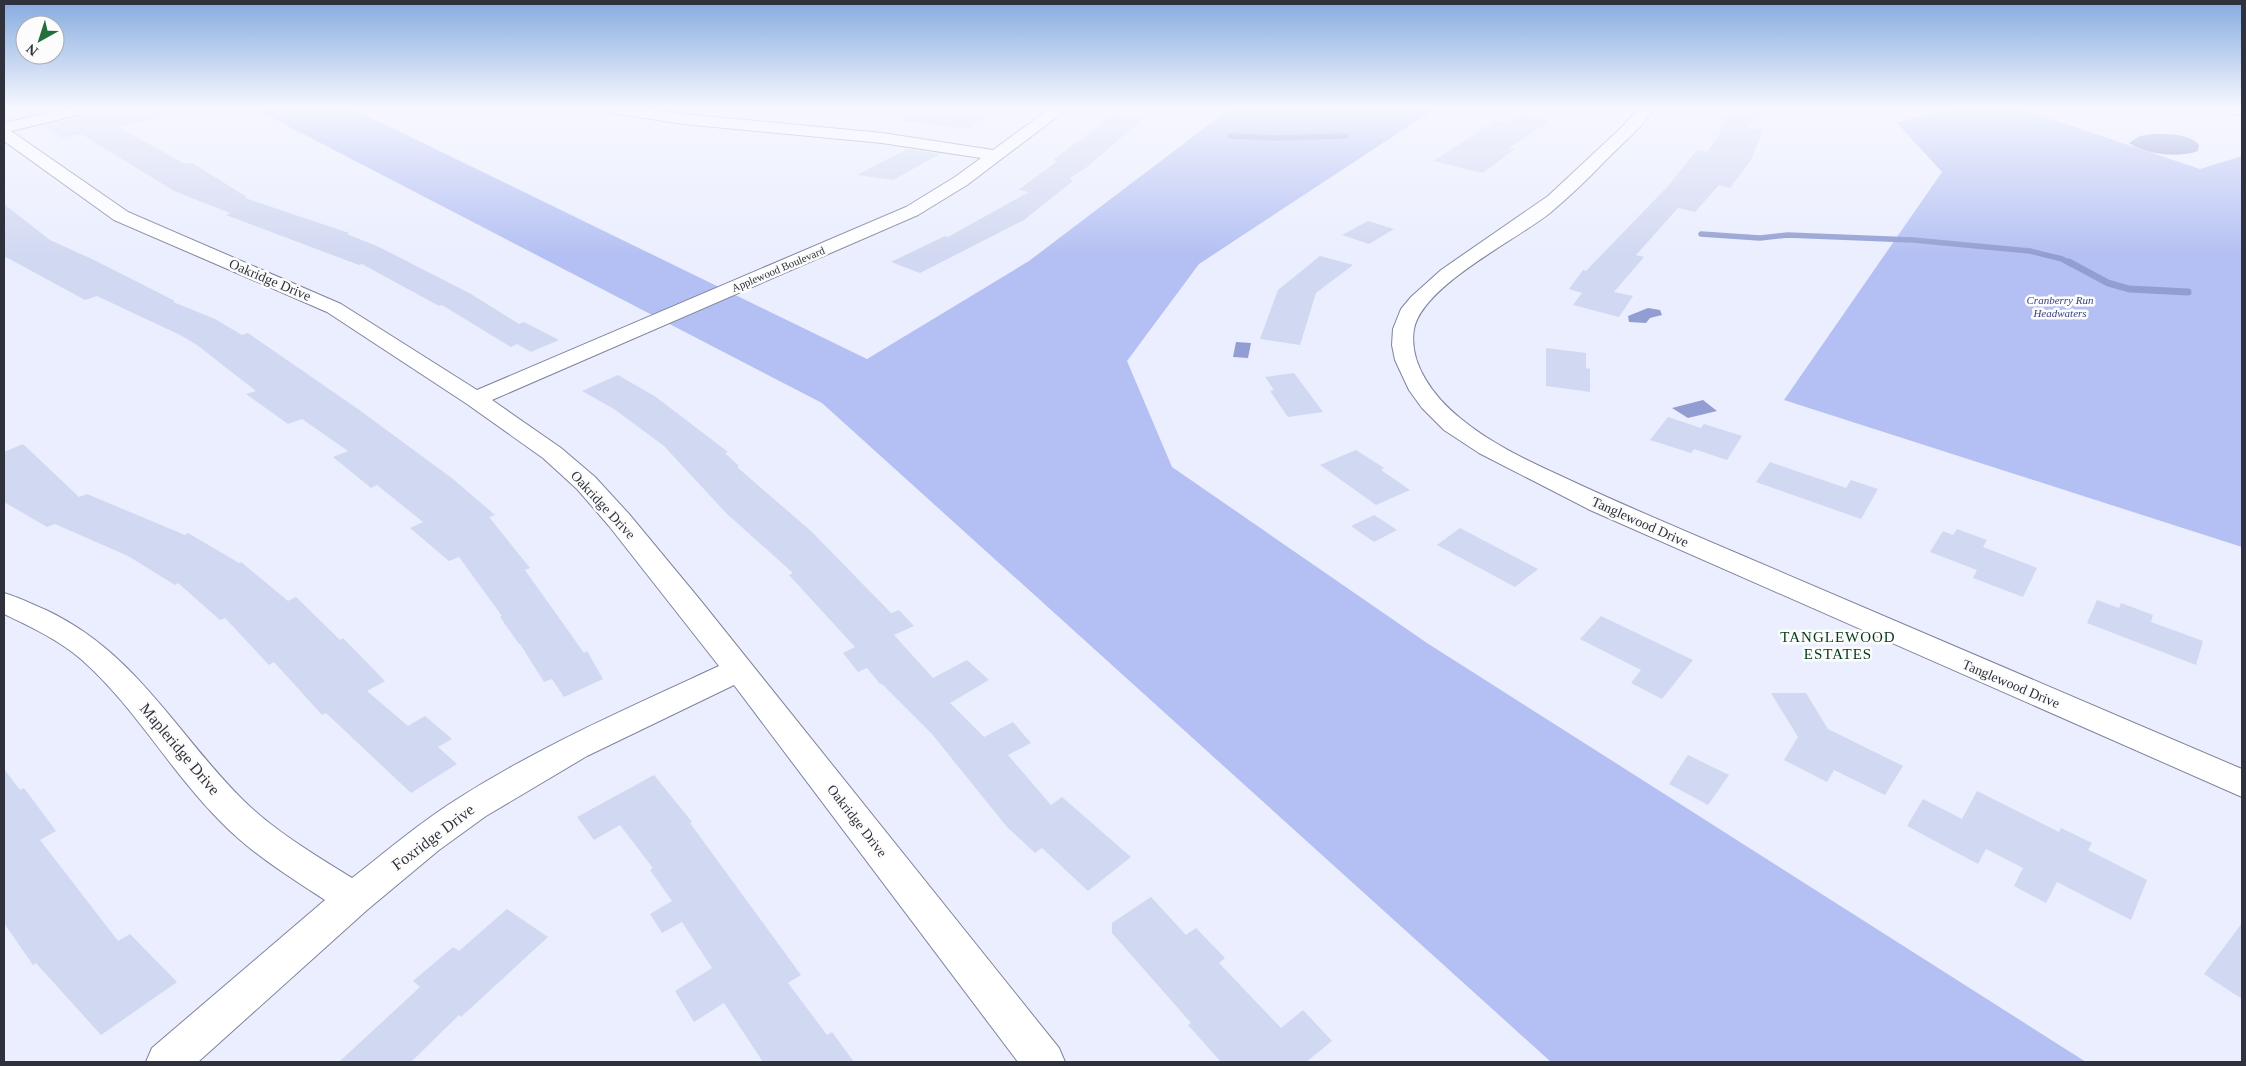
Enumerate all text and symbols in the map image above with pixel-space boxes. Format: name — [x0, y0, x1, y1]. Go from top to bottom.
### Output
north arrow — [15, 15, 65, 65]
text: N — [23, 41, 41, 59]
street label: Applewood Boulevard — [730, 244, 827, 294]
street label: Oakridge Drive — [227, 256, 313, 304]
park label: Cranberry Run Headwaters — [2027, 294, 2094, 319]
street label: Oakridge Drive — [568, 468, 638, 542]
street label: Tanglewood Drive — [1589, 494, 1691, 550]
district label: TANGLEWOOD ESTATES — [1780, 629, 1896, 662]
street label: Tanglewood Drive — [1960, 657, 2062, 711]
street label: Mapleridge Drive — [136, 700, 223, 799]
street label: Oakridge Drive — [824, 782, 890, 860]
street label: Foxridge Drive — [389, 801, 478, 874]

